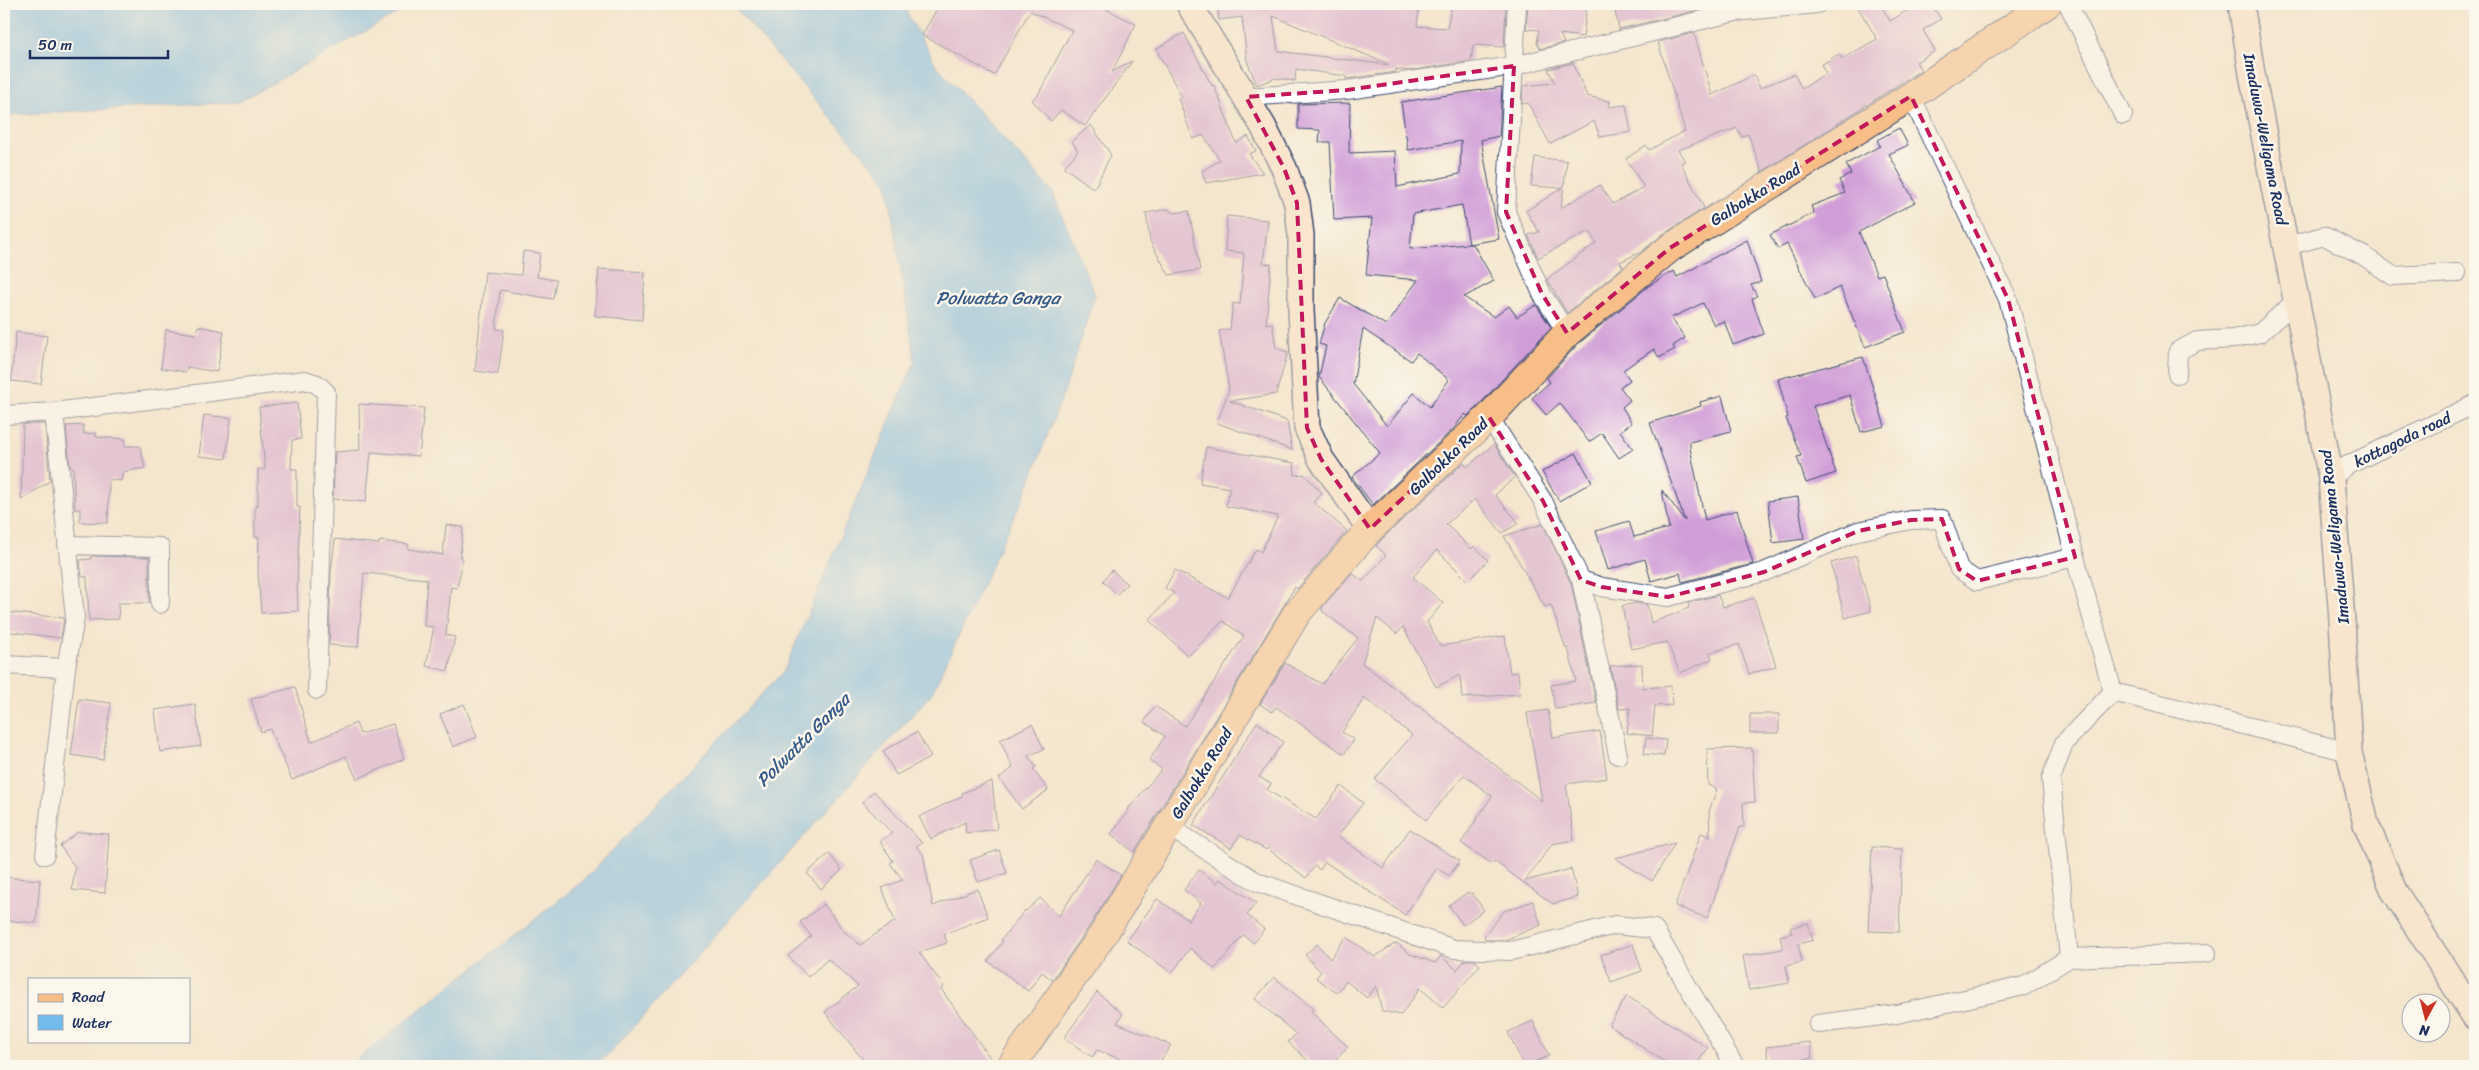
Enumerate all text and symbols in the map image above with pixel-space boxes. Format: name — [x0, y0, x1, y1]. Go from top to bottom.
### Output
scale bar — [30, 28, 168, 60]
text: 50 m — [38, 32, 73, 58]
street label: Imaduwa-Weligama Road — [2234, 50, 2297, 229]
street label: Galbokka Road — [1704, 154, 1808, 234]
water label: Polwatta Ganga — [936, 282, 1062, 314]
street label: kottagoda road — [2348, 403, 2457, 476]
street label: Galbokka Road — [1401, 409, 1496, 502]
street label: Imaduwa-Weligama Road — [2311, 447, 2358, 626]
water label: Polwatta Ganga — [748, 684, 859, 795]
street label: Galbokka Road — [1163, 720, 1241, 825]
legend — [28, 978, 190, 1042]
text: Road — [72, 984, 105, 1010]
north arrow — [2402, 992, 2452, 1042]
text: Water — [72, 1010, 112, 1036]
text: N — [2418, 1017, 2432, 1044]

